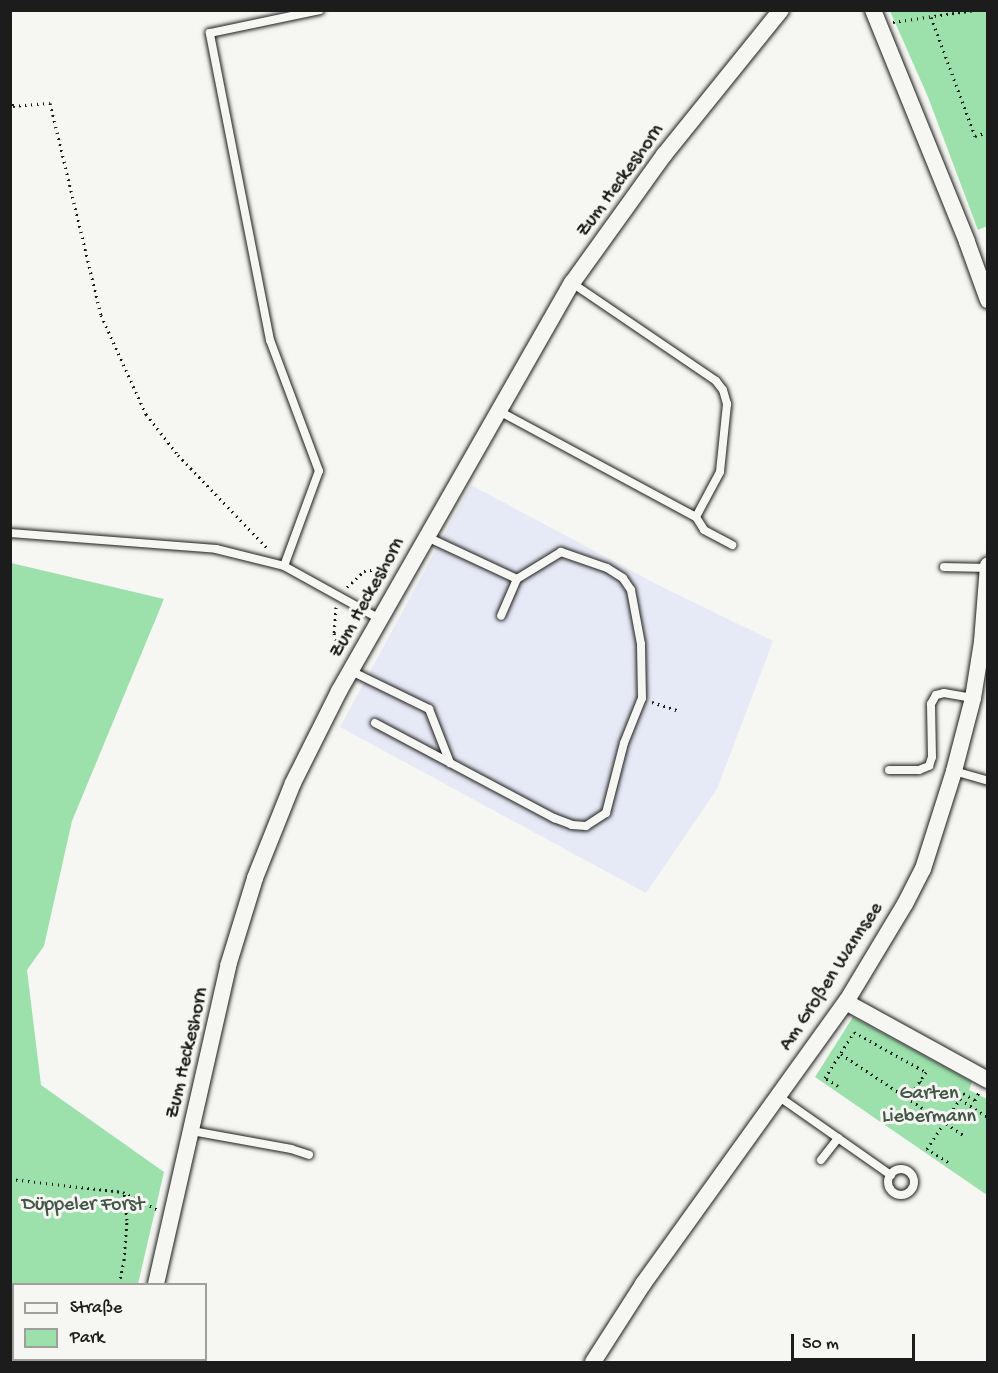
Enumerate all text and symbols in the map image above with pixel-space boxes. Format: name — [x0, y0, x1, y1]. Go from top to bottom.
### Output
street label: Zum Heckeshorn — [572, 120, 670, 242]
street label: Zum Heckeshorn — [325, 534, 411, 662]
street label: Am Großen Wannsee — [775, 898, 889, 1056]
street label: Zum Heckeshorn — [161, 985, 215, 1121]
park label: Garten Liebermann — [882, 1082, 976, 1129]
park label: Düppeler Forst — [22, 1193, 144, 1217]
legend — [12, 1283, 207, 1361]
text: Straße — [70, 1298, 122, 1319]
scale bar — [794, 1322, 918, 1360]
text: Park — [70, 1328, 104, 1349]
text: 50 m — [802, 1334, 839, 1355]

